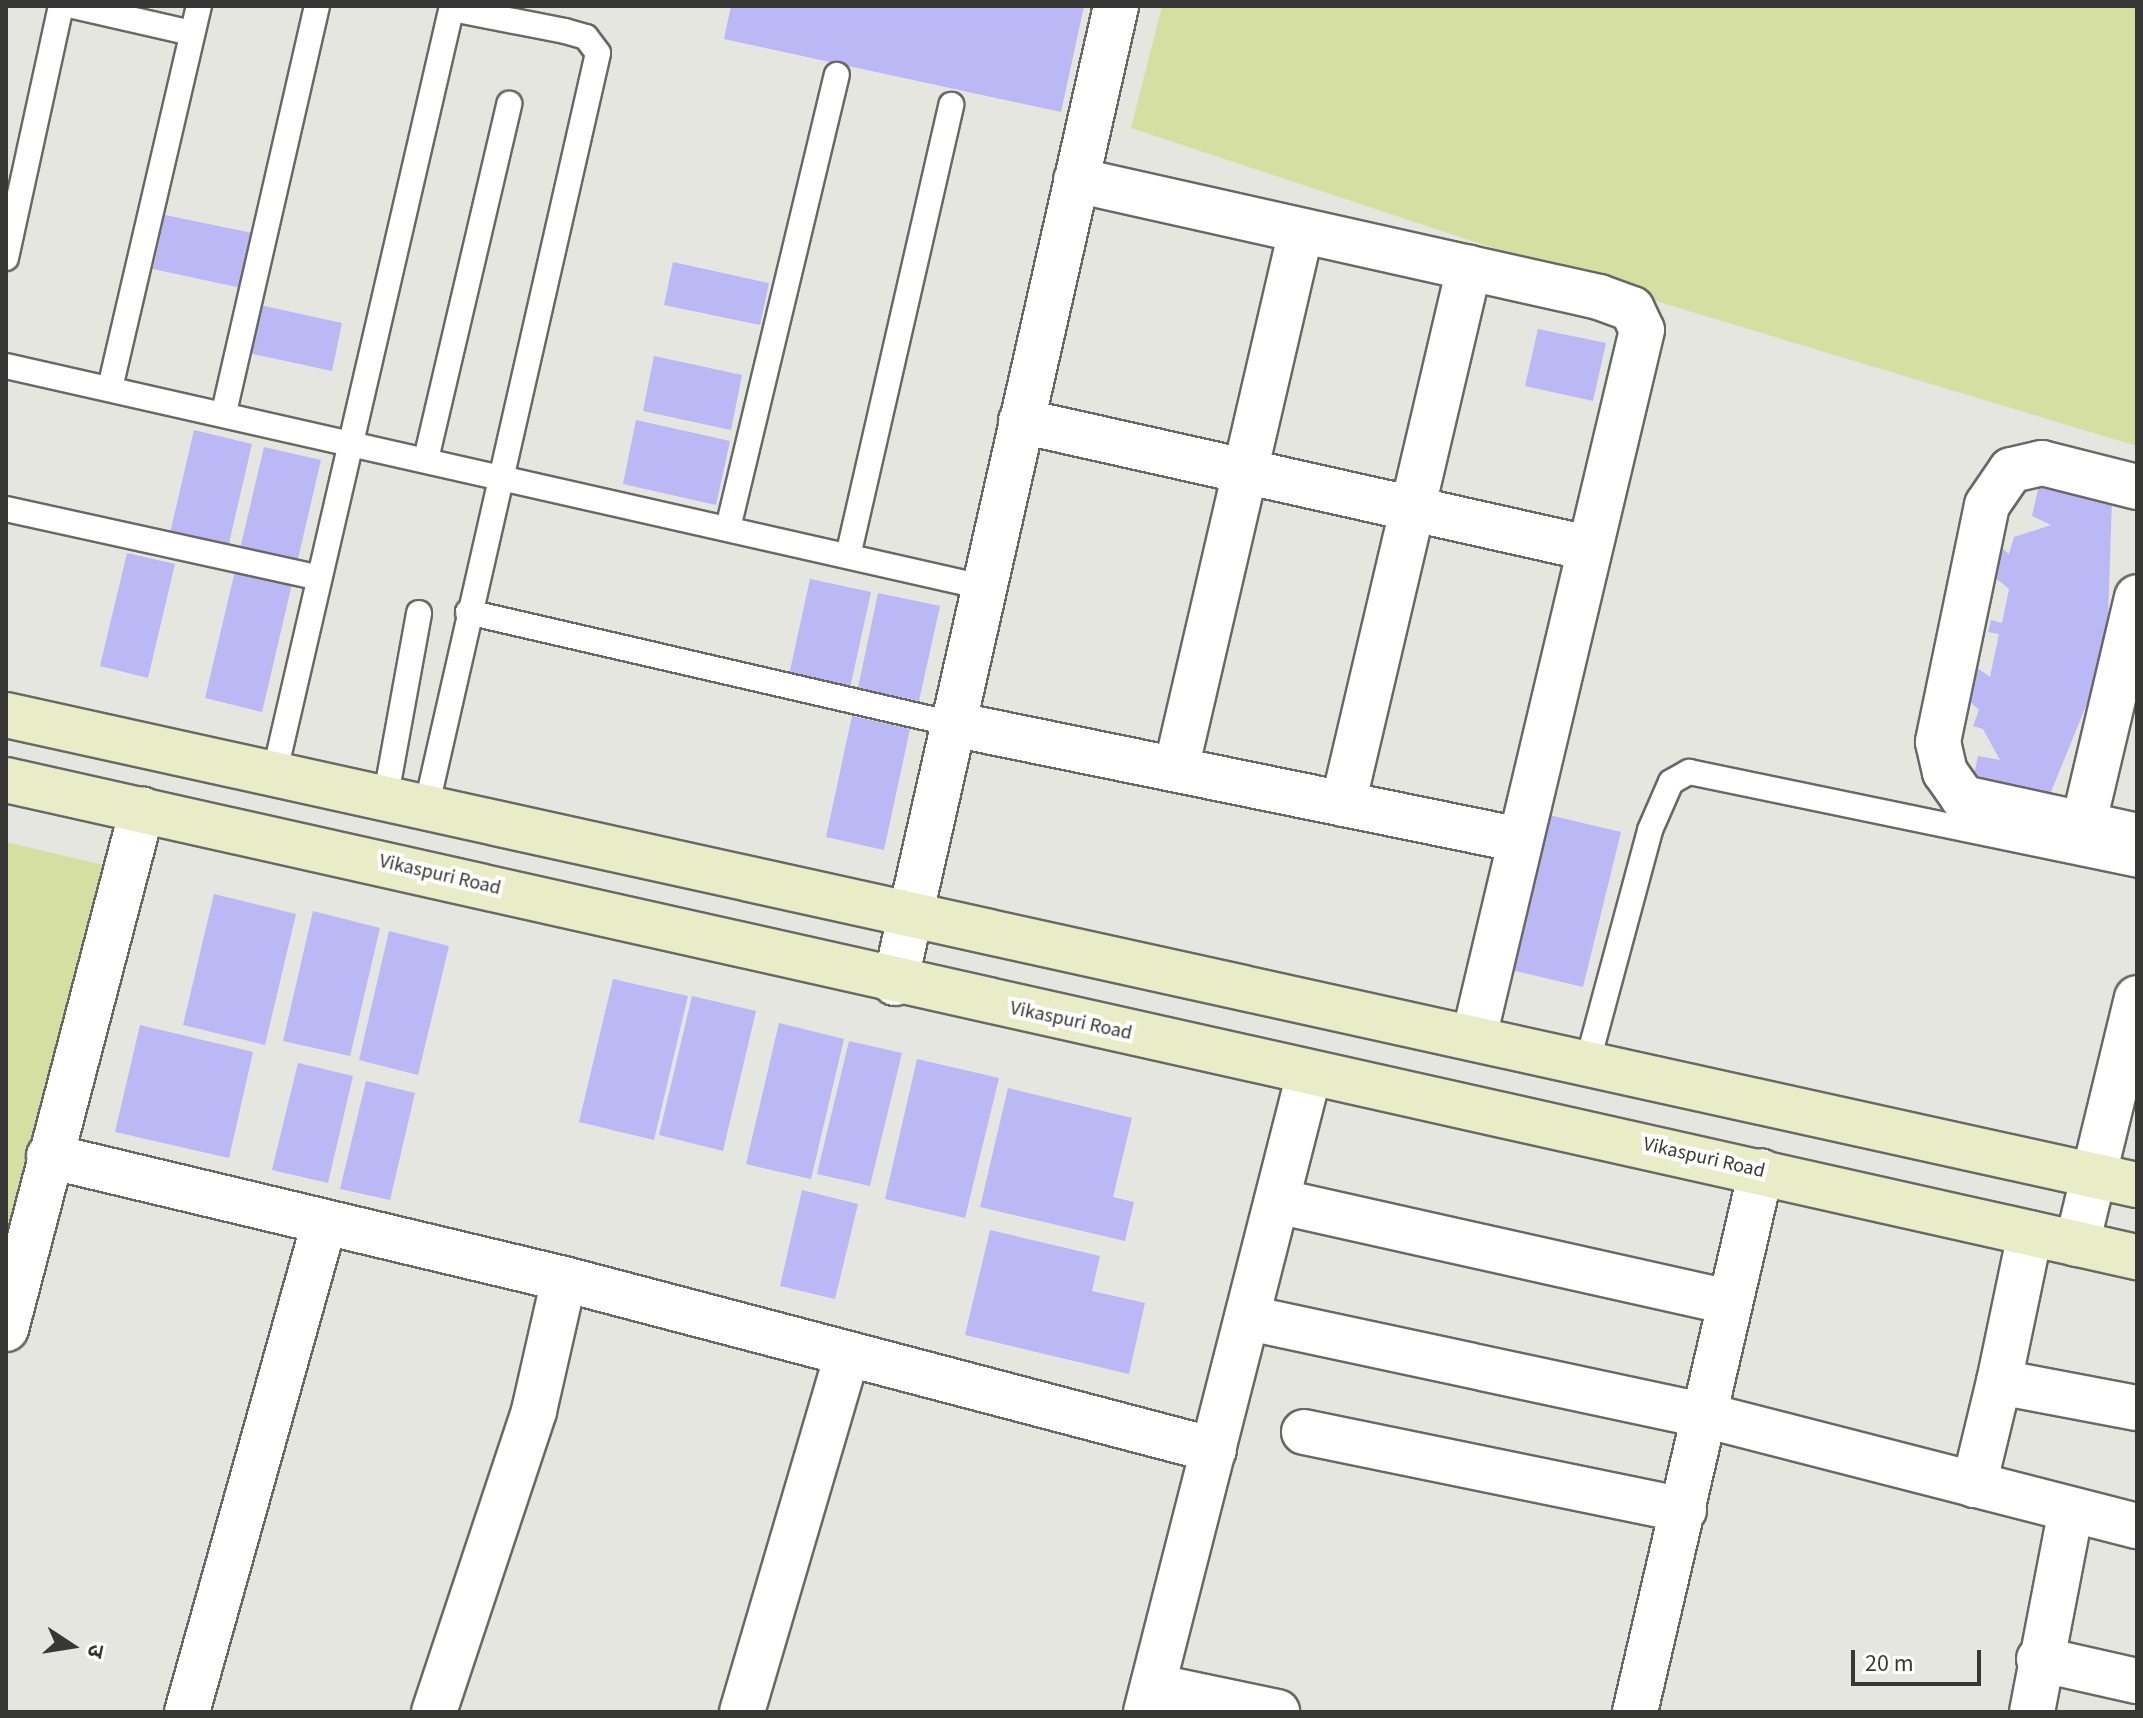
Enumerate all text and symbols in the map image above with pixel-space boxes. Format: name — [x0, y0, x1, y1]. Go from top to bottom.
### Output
street label: Vikaspuri Road — [377, 849, 503, 901]
street label: Vikaspuri Road — [1008, 996, 1134, 1046]
street label: Vikaspuri Road — [1641, 1132, 1767, 1184]
north arrow — [32, 1606, 112, 1686]
scale bar — [1855, 1634, 1985, 1684]
text: उ — [78, 1641, 112, 1661]
text: 20 m — [1865, 1646, 1914, 1681]

